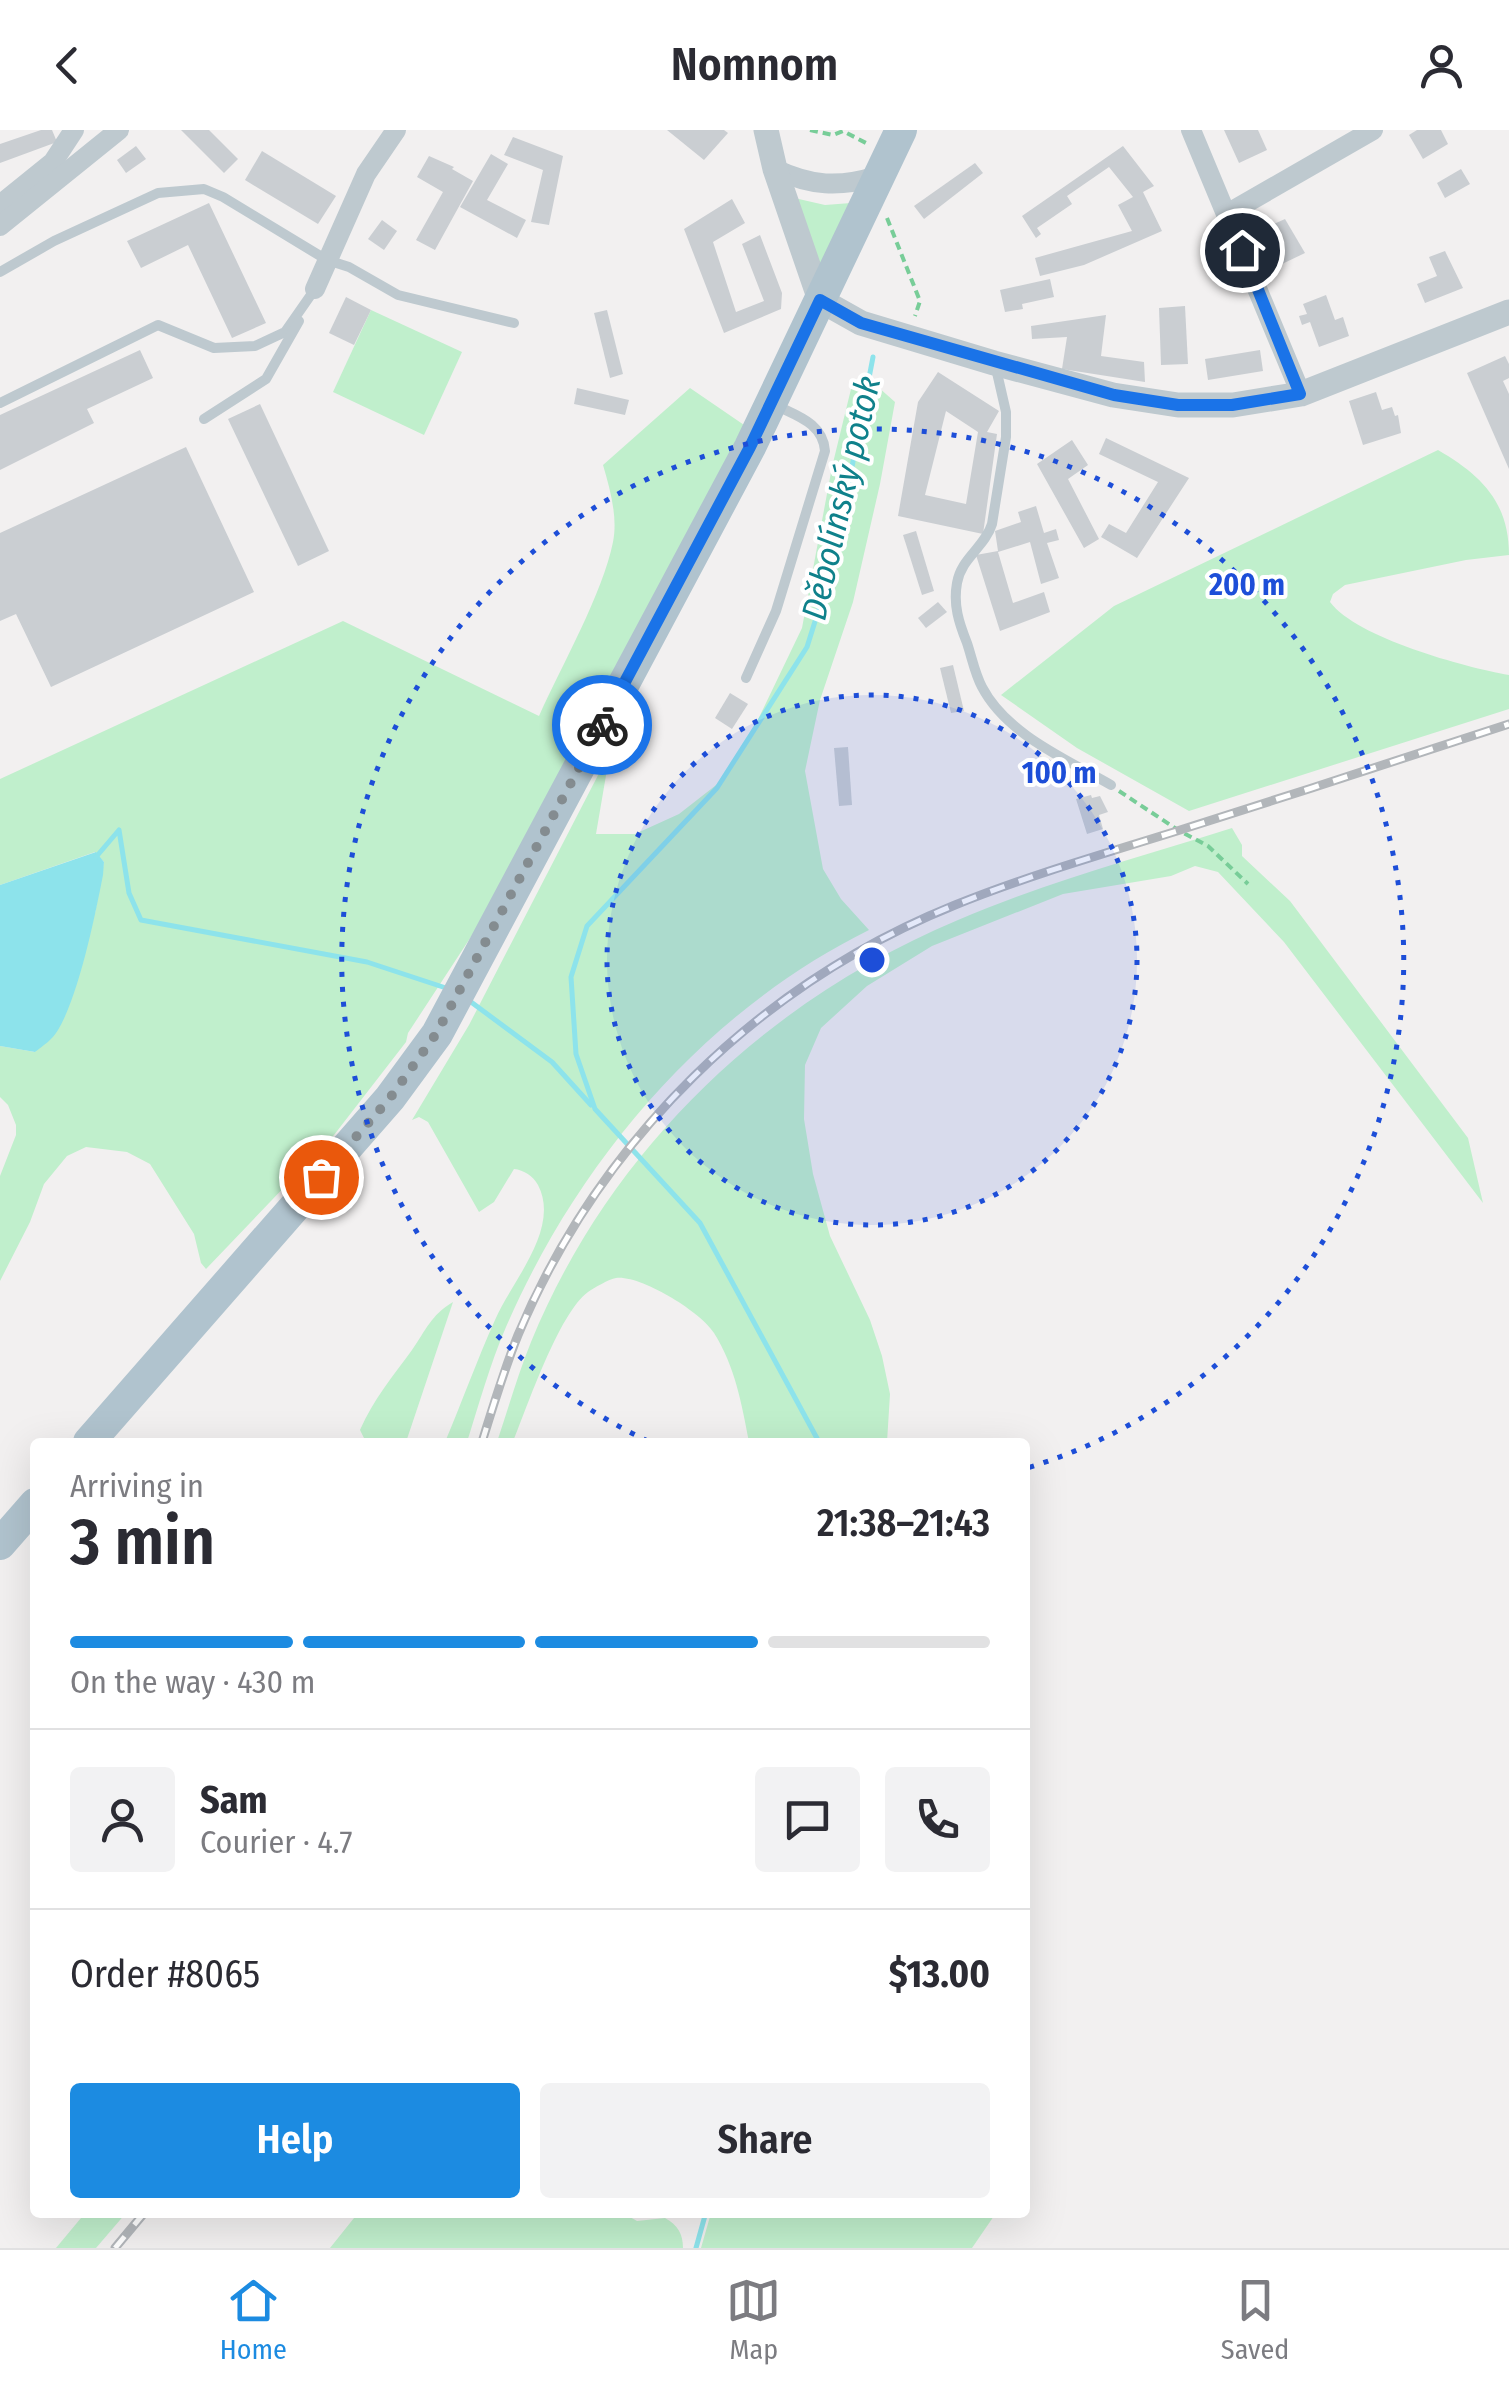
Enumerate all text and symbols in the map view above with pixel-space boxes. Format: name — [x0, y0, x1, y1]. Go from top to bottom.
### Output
icon: back — [40, 38, 95, 93]
text: Nomnom — [671, 38, 838, 92]
icon: person — [1414, 38, 1469, 93]
pin — [1200, 208, 1285, 293]
icon: home — [1215, 223, 1270, 278]
water label: Děbolínský potok — [793, 372, 889, 624]
text: 200 m — [1208, 567, 1285, 603]
courier — [552, 675, 652, 775]
icon: bike — [575, 698, 630, 753]
text: 100 m — [1022, 755, 1096, 791]
centre of rings — [854, 942, 890, 978]
pin — [279, 1135, 364, 1220]
icon: bag — [294, 1150, 349, 1205]
text: Arriving in — [70, 1467, 204, 1505]
text: 21:38–21:43 — [817, 1500, 990, 1546]
text: 3 min — [70, 1503, 215, 1581]
text: On the way · 430 m — [70, 1663, 315, 1701]
button: person — [70, 1767, 175, 1872]
button: chat — [755, 1767, 860, 1872]
button: phone — [885, 1767, 990, 1872]
text: Sam — [200, 1777, 268, 1823]
text: Courier · 4.7 — [200, 1823, 352, 1861]
text: Order #8065 — [70, 1951, 260, 1997]
text: $13.00 — [889, 1951, 990, 1997]
button: Help — [70, 2083, 520, 2198]
button: Share — [540, 2083, 990, 2198]
tab: Home — [220, 2273, 287, 2366]
tab: Map — [726, 2273, 781, 2366]
tab: Saved — [1221, 2273, 1289, 2366]

